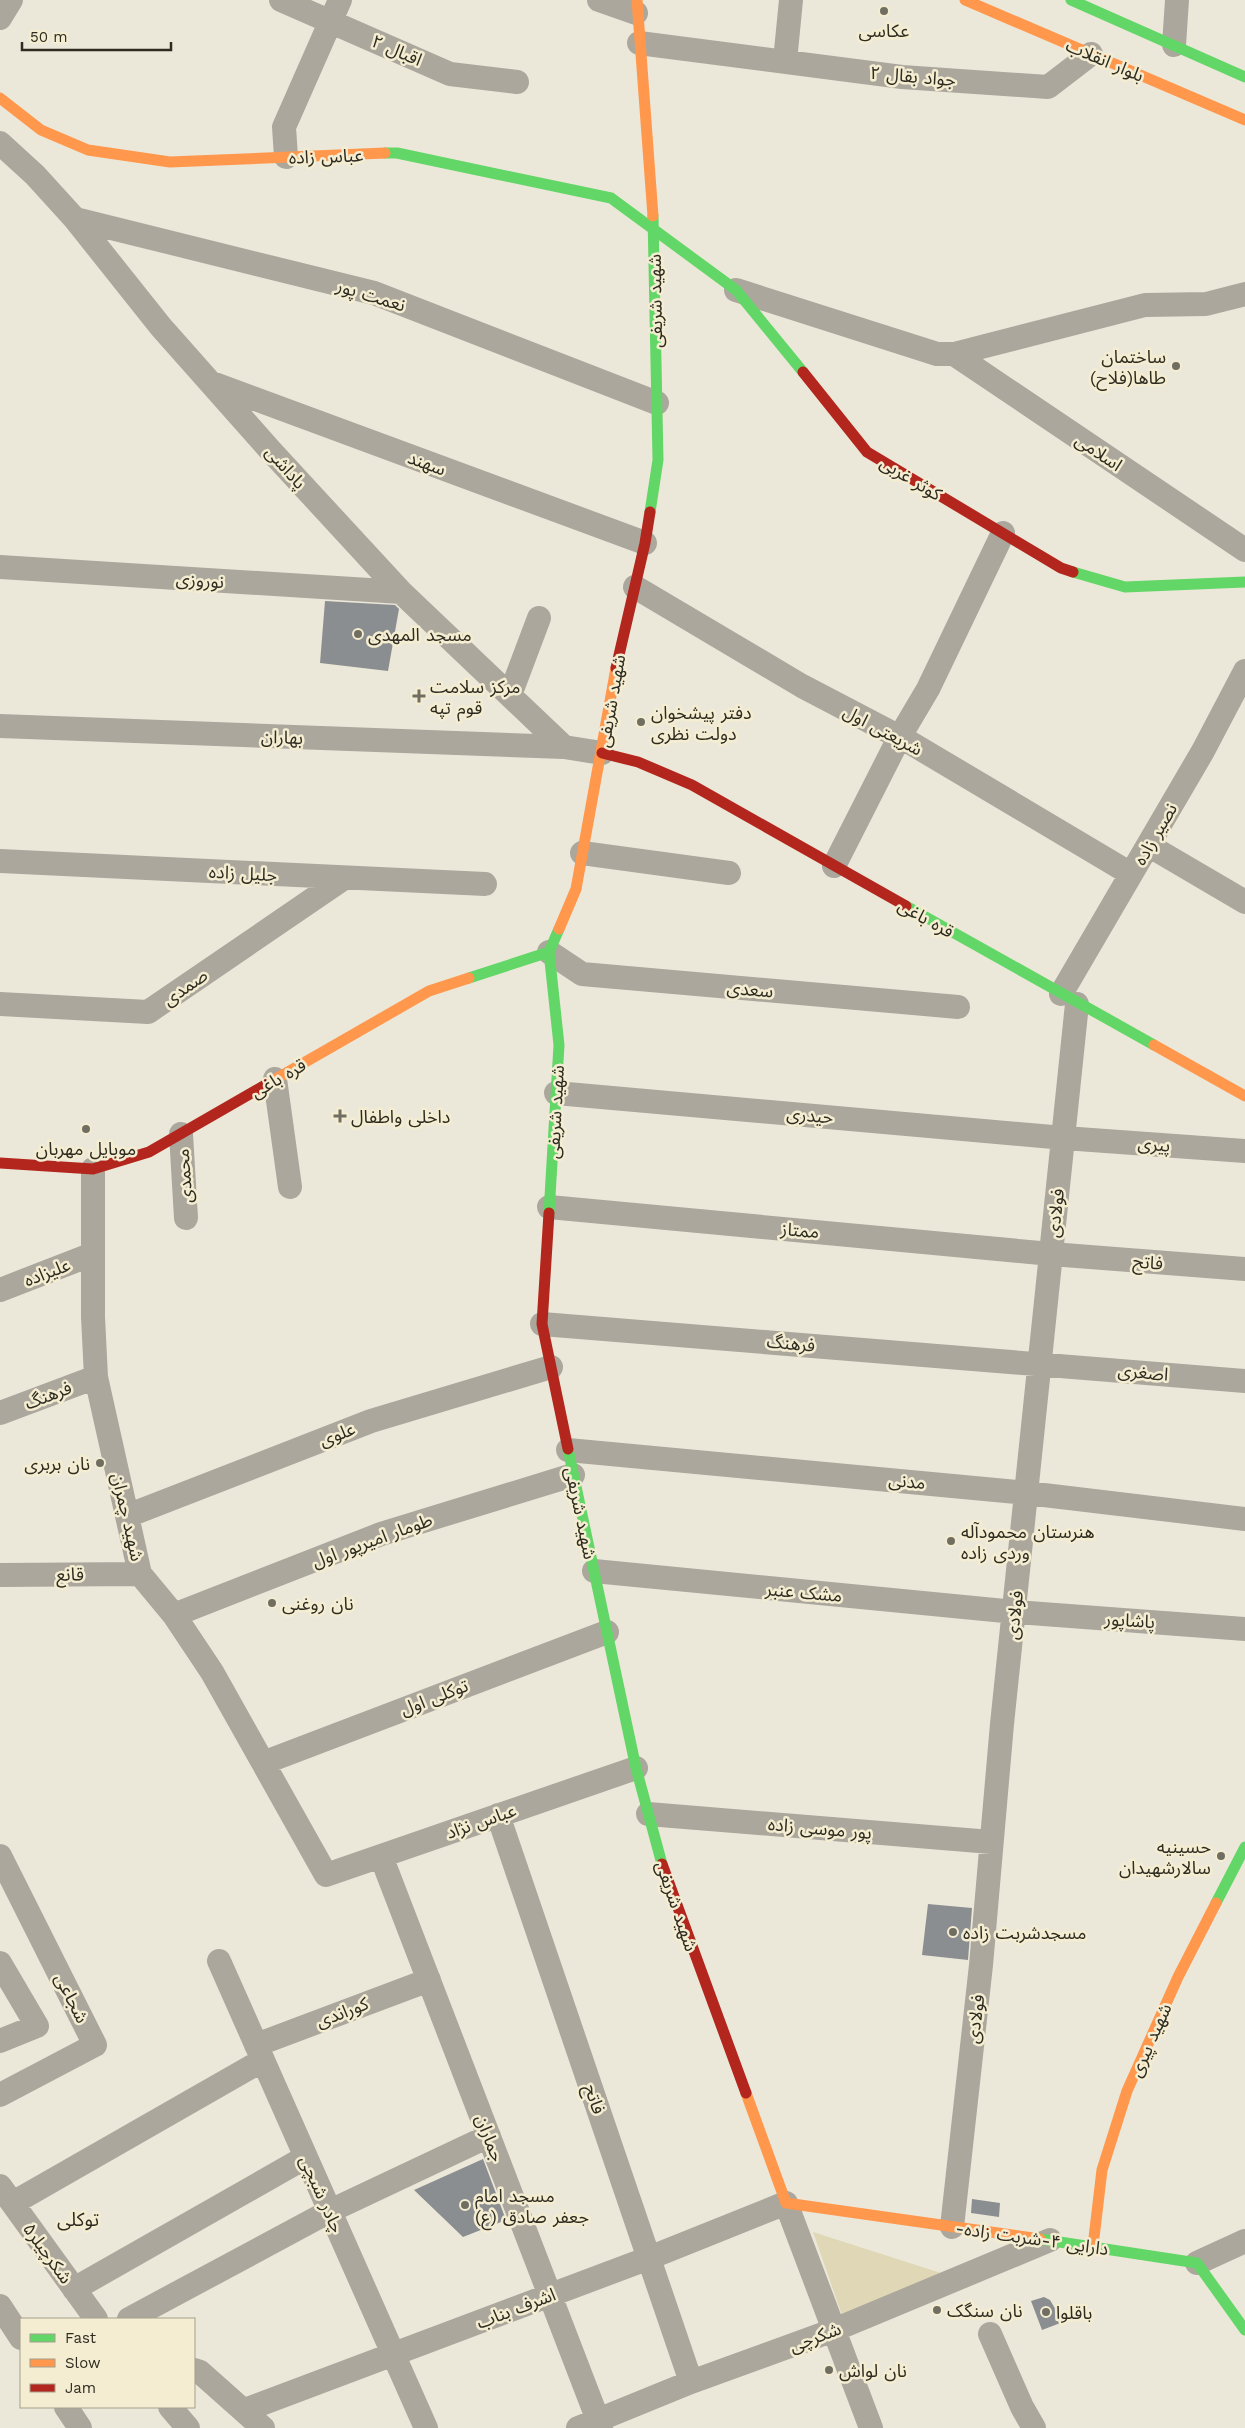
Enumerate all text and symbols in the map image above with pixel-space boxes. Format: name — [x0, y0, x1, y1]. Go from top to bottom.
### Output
marker: عکاسی — [878, 5, 890, 17]
scale bar — [22, 20, 171, 52]
place label: عکاسی — [859, 20, 909, 42]
text: 50 m — [30, 28, 67, 46]
street label: اقبال ۲ — [368, 30, 425, 71]
street label: بلوار انقلاب — [1063, 34, 1147, 87]
street label: جواد بقال ۲ — [869, 62, 957, 91]
street label: عباس زاده — [288, 144, 364, 169]
street label: شهید شریفى — [644, 254, 667, 348]
street label: نعمت پور — [333, 274, 408, 317]
place label: ساختمان طاها(فلاح) — [1090, 346, 1166, 391]
marker: ساختمان طاها(فلاح) — [1170, 360, 1182, 372]
street label: اسلامی — [1071, 429, 1126, 476]
street label: پاداشی — [260, 441, 311, 494]
street label: سهند — [405, 446, 449, 480]
street label: کوثر غربی — [876, 451, 946, 506]
street label: نوروزی — [175, 568, 225, 593]
place label: مسجد المهدی — [368, 624, 472, 646]
marker: مسجد المهدی — [352, 628, 364, 640]
street label: شهید شریفى — [593, 653, 630, 749]
place label: مرکز سلامت قوم تپه — [430, 676, 521, 722]
marker: مرکز سلامت قوم تپه — [412, 689, 426, 703]
street label: شریعتی اول — [839, 700, 926, 760]
place label: دفتر پیشخوان دولت نظری — [651, 702, 752, 745]
marker: دفتر پیشخوان دولت نظری — [635, 716, 647, 728]
street label: بهاران — [261, 726, 303, 749]
street label: نصیر زاده — [1129, 799, 1182, 869]
street label: جلیل زاده — [208, 861, 278, 886]
street label: قره باغی — [894, 894, 957, 943]
street label: صمدی — [159, 964, 212, 1011]
street label: سعدی — [726, 977, 774, 1002]
street label: قره باغی — [247, 1054, 310, 1103]
street label: شهید شریفى — [542, 1065, 569, 1159]
street label: حیدری — [785, 1102, 834, 1129]
place label: داخلی واطفال — [351, 1106, 450, 1128]
marker: داخلی واطفال — [333, 1109, 347, 1123]
marker: موبایل مهربان — [80, 1123, 92, 1135]
street label: پیری — [1137, 1132, 1171, 1157]
place label: موبایل مهربان — [36, 1138, 136, 1160]
street label: محمدی — [172, 1148, 197, 1204]
street label: فولادی — [1042, 1187, 1069, 1239]
street label: ممتاز — [779, 1218, 820, 1243]
street label: فاتح — [1132, 1250, 1164, 1277]
street label: علیزاده — [21, 1254, 74, 1291]
street label: فرهنگ — [766, 1330, 816, 1357]
street label: اصغری — [1117, 1359, 1169, 1386]
street label: فرهنگ — [22, 1377, 75, 1414]
street label: علوی — [316, 1418, 358, 1451]
place label: نان بربری — [24, 1453, 90, 1475]
marker: نان بربری — [94, 1457, 106, 1469]
street label: شهید شریفى — [560, 1465, 601, 1561]
street label: مدنی — [888, 1469, 926, 1494]
street label: شهید چمران — [107, 1471, 148, 1563]
street label: طومار امیرپور اول — [309, 1508, 435, 1573]
place label: هنرستان محمودآله وردی زاده — [961, 1521, 1095, 1564]
marker: هنرستان محمودآله وردی زاده — [945, 1535, 957, 1547]
street label: قانع — [56, 1563, 84, 1589]
street label: مشک عنبر — [764, 1578, 843, 1607]
street label: فولادی — [1001, 1589, 1028, 1641]
place label: نان روغنی — [282, 1593, 354, 1615]
marker: نان روغنی — [266, 1597, 278, 1609]
street label: پاشاپور — [1103, 1608, 1156, 1633]
street label: توکلی اول — [397, 1674, 471, 1720]
street label: عباس نژاد — [443, 1799, 519, 1844]
street label: پور موسی زاده — [767, 1813, 873, 1844]
place label: حسینیه سالارشهیدان — [1119, 1836, 1211, 1879]
marker: حسینیه سالارشهیدان — [1215, 1850, 1227, 1862]
street label: شهید شریفى — [651, 1858, 702, 1954]
place label: مسجدشربت زاده — [963, 1922, 1086, 1944]
marker: مسجدشربت زاده — [947, 1926, 959, 1938]
street label: شجاعی — [50, 1970, 93, 2027]
street label: کوراندی — [313, 1992, 372, 2032]
street label: فولادی — [962, 1993, 989, 2045]
street label: شهید پیری — [1124, 2000, 1177, 2081]
street label: فاتح — [577, 2081, 610, 2118]
street label: جماران — [470, 2111, 509, 2165]
street label: چادر شبچی — [295, 2152, 348, 2236]
place label: مسجد امام جعفر صادق (ع) — [475, 2185, 589, 2231]
marker: مسجد امام جعفر صادق (ع) — [459, 2199, 471, 2211]
district label: توکلی — [57, 2208, 99, 2231]
street label: -دارایی ۴-شربت زاده — [954, 2217, 1110, 2260]
street label: شکرچیلر۵ — [18, 2219, 77, 2288]
street label: اشرف بناب — [474, 2283, 559, 2334]
place label: نان سنگک — [947, 2300, 1023, 2322]
place label: باقلوا — [1056, 2302, 1092, 2324]
marker: نان سنگک — [931, 2304, 943, 2316]
marker: باقلوا — [1040, 2306, 1052, 2318]
legend — [20, 2318, 195, 2408]
street label: شکرچی — [786, 2318, 844, 2357]
text: Fast — [65, 2329, 97, 2347]
text: Slow — [65, 2354, 101, 2372]
place label: نان لواش — [839, 2360, 907, 2382]
marker: نان لواش — [823, 2364, 835, 2376]
text: Jam — [65, 2379, 96, 2397]

